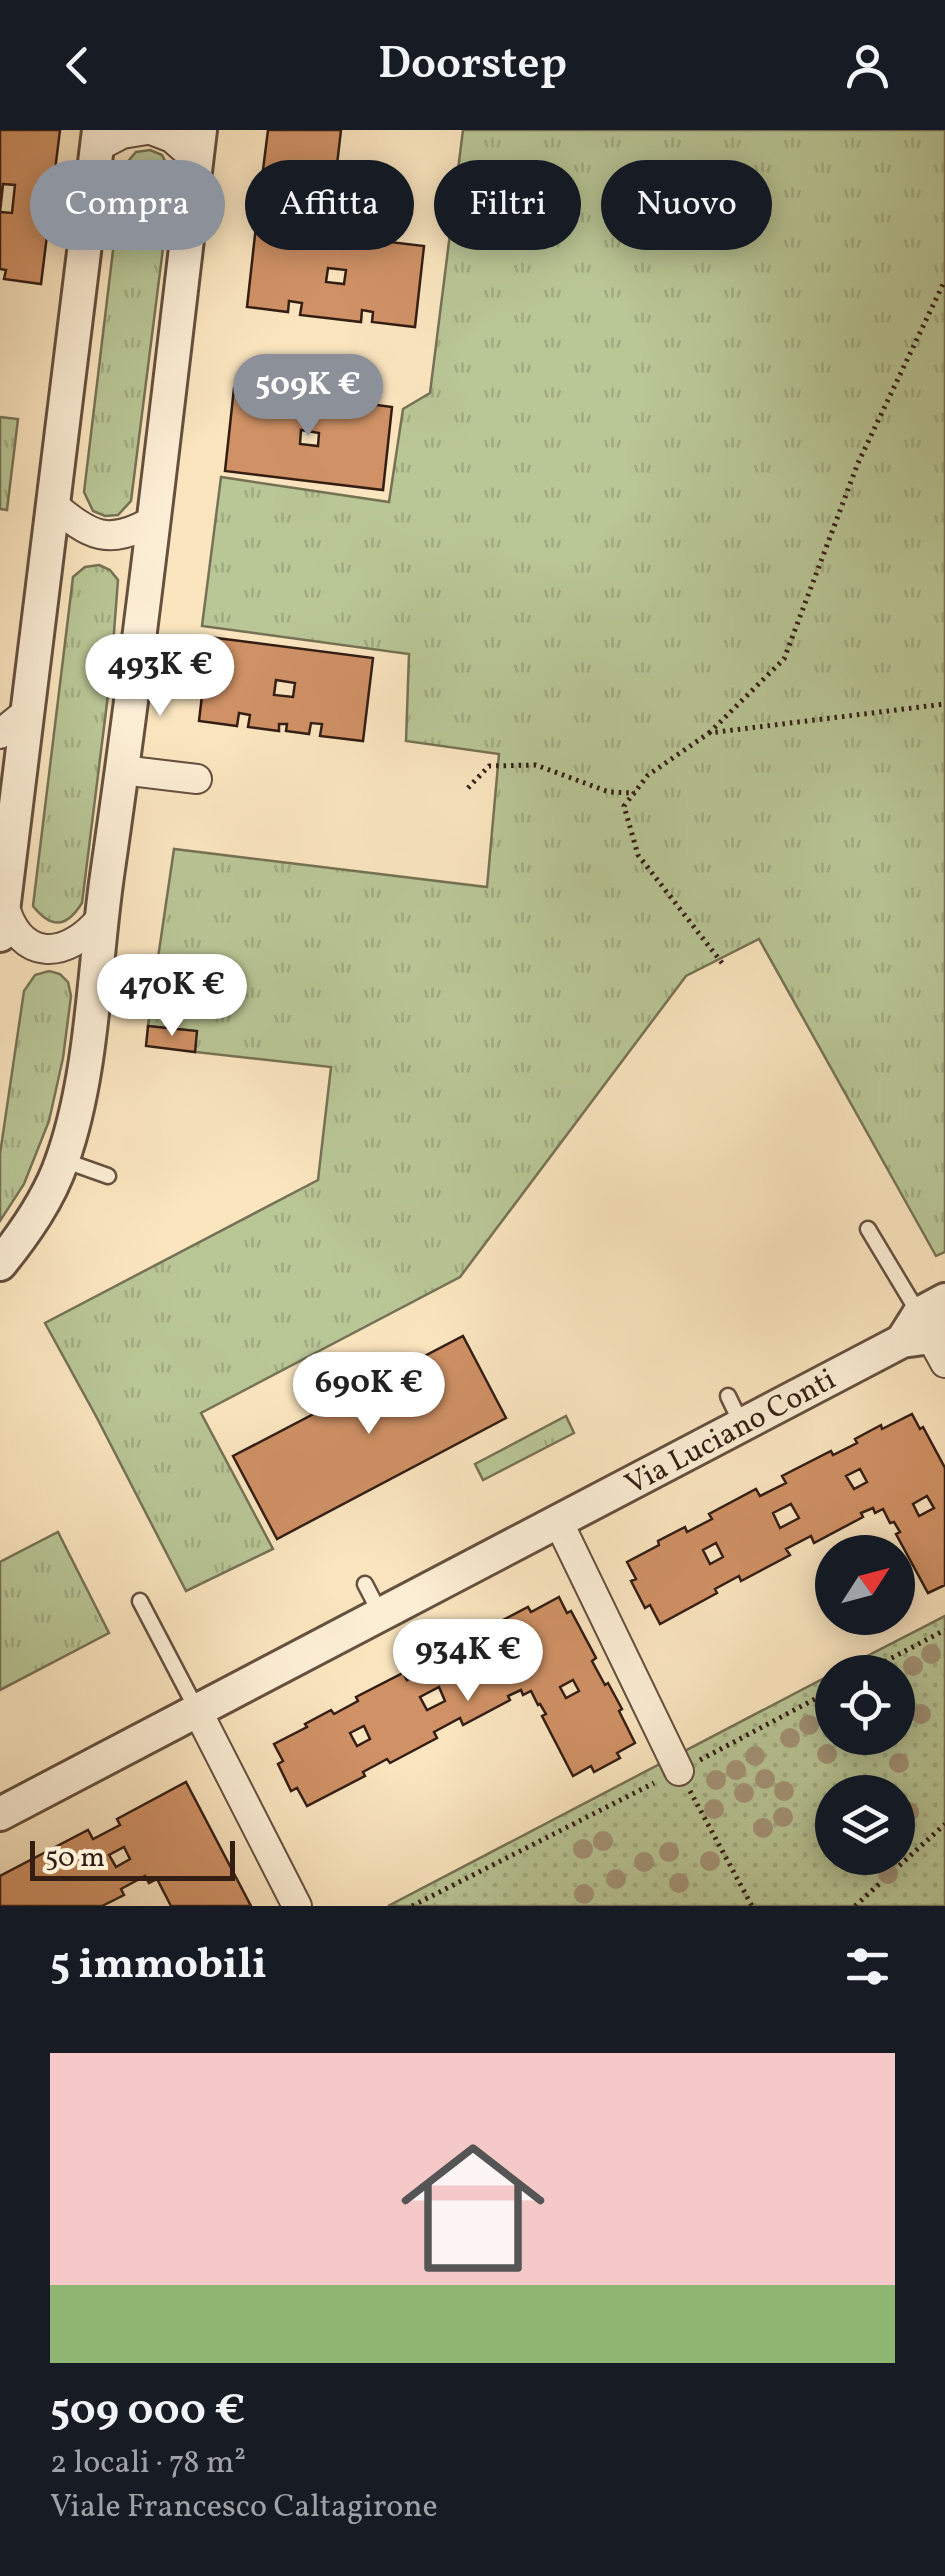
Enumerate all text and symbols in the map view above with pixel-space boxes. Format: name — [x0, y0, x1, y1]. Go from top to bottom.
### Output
text: Doorstep — [378, 34, 567, 97]
icon: back — [50, 38, 105, 93]
icon: person — [840, 38, 895, 93]
chip: Compra — [30, 160, 225, 250]
chip: Affitta — [245, 160, 414, 250]
chip: Filtri — [434, 160, 581, 250]
chip: Nuovo — [601, 160, 772, 250]
pin: 509K € — [227, 354, 389, 439]
text: 509K € — [255, 364, 361, 408]
pin: 493K € — [79, 634, 241, 719]
text: 493K € — [107, 644, 213, 688]
pin: 470K € — [91, 954, 253, 1039]
text: 470K € — [119, 964, 225, 1008]
pin: 690K € — [288, 1352, 450, 1437]
street label: Via Luciano Conti — [618, 1360, 844, 1506]
text: 690K € — [315, 1362, 423, 1406]
north arrow — [815, 1535, 915, 1635]
map controls — [815, 1535, 915, 1875]
pin: 934K € — [387, 1619, 549, 1704]
text: 934K € — [415, 1629, 521, 1673]
button: locate — [815, 1655, 915, 1755]
button: layers — [815, 1775, 915, 1875]
scale bar — [30, 1836, 235, 1881]
text: 50 m — [45, 1839, 105, 1878]
text: 5 immobili — [50, 1937, 267, 1996]
icon: filters — [840, 1939, 895, 1994]
icon: home — [383, 2118, 563, 2298]
text: 509 000 € — [50, 2383, 245, 2442]
text: 2 locali · 78 m² — [50, 2442, 246, 2486]
text: Viale Francesco Caltagirone — [50, 2486, 438, 2530]

